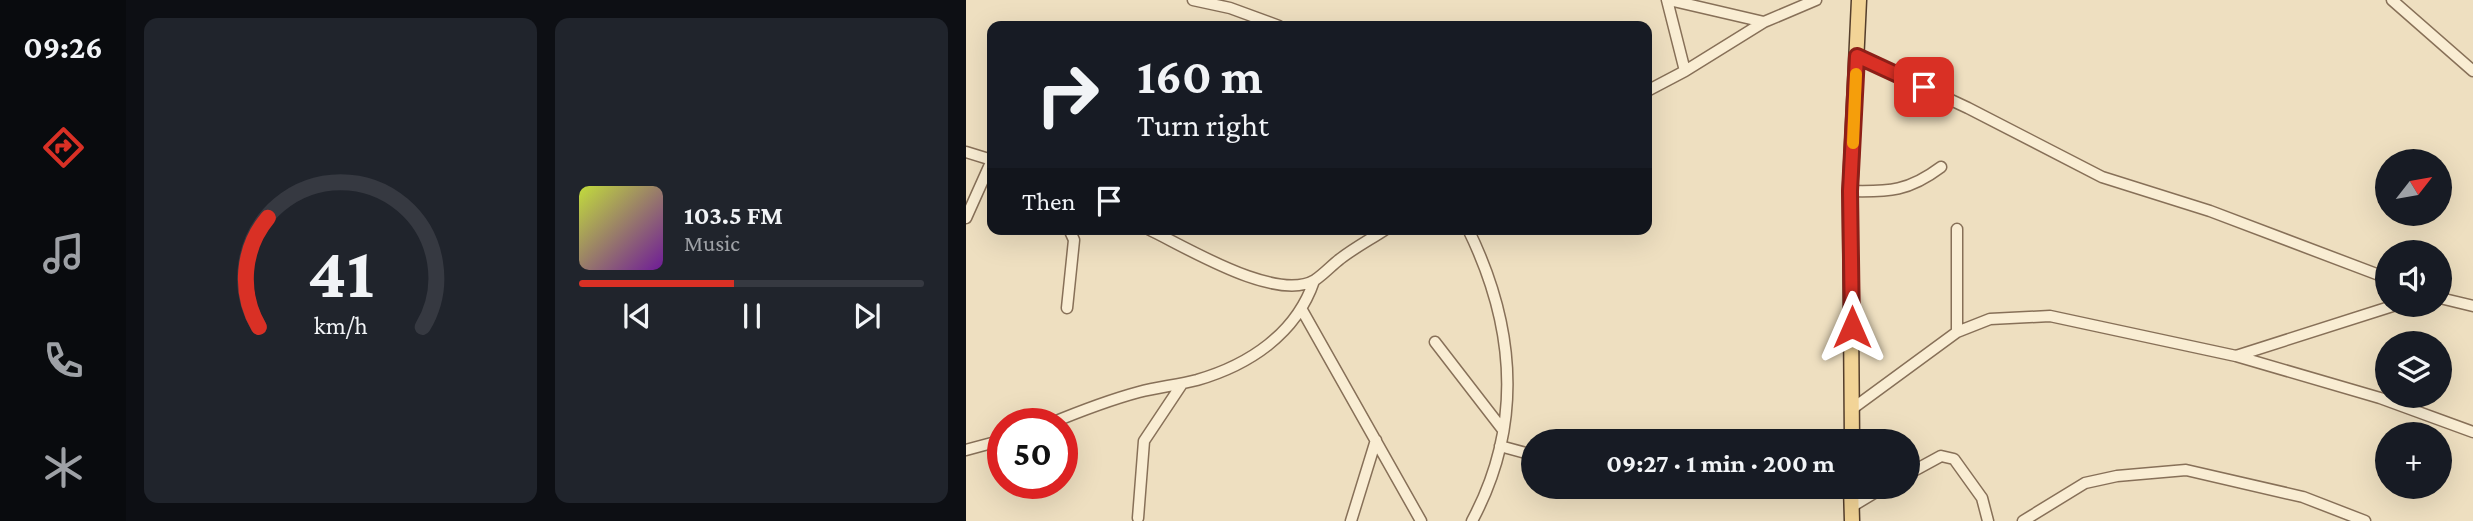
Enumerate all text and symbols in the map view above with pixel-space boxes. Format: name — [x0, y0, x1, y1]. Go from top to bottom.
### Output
text: 09:26 — [23, 29, 103, 65]
icon: right — [1022, 49, 1113, 140]
text: 160 m — [1137, 49, 1263, 104]
pin — [1894, 57, 1954, 117]
icon: arrive — [1905, 68, 1943, 106]
text: Turn right — [1137, 107, 1269, 143]
icon: directions — [39, 123, 88, 172]
north arrow — [2375, 149, 2452, 226]
map controls — [2375, 149, 2452, 499]
icon: arrive — [1090, 182, 1128, 220]
text: Then — [1022, 187, 1076, 216]
text: 103.5 FM — [684, 201, 783, 230]
icon: music — [39, 229, 88, 278]
text: Music — [684, 230, 740, 256]
text: 41 — [307, 232, 374, 313]
button: sound — [2375, 240, 2452, 317]
position arrow — [1815, 290, 1889, 364]
icon: previous — [618, 297, 656, 335]
icon: pause — [733, 297, 771, 335]
icon: next — [848, 297, 886, 335]
text: km/h — [314, 311, 367, 338]
button: layers — [2375, 331, 2452, 408]
icon: phone — [39, 336, 88, 385]
speed limit sign: 50 — [987, 408, 1078, 499]
button: + — [2375, 422, 2452, 499]
icon: climate — [39, 443, 88, 492]
text: 09:27 · 1 min · 200 m — [1606, 449, 1835, 478]

